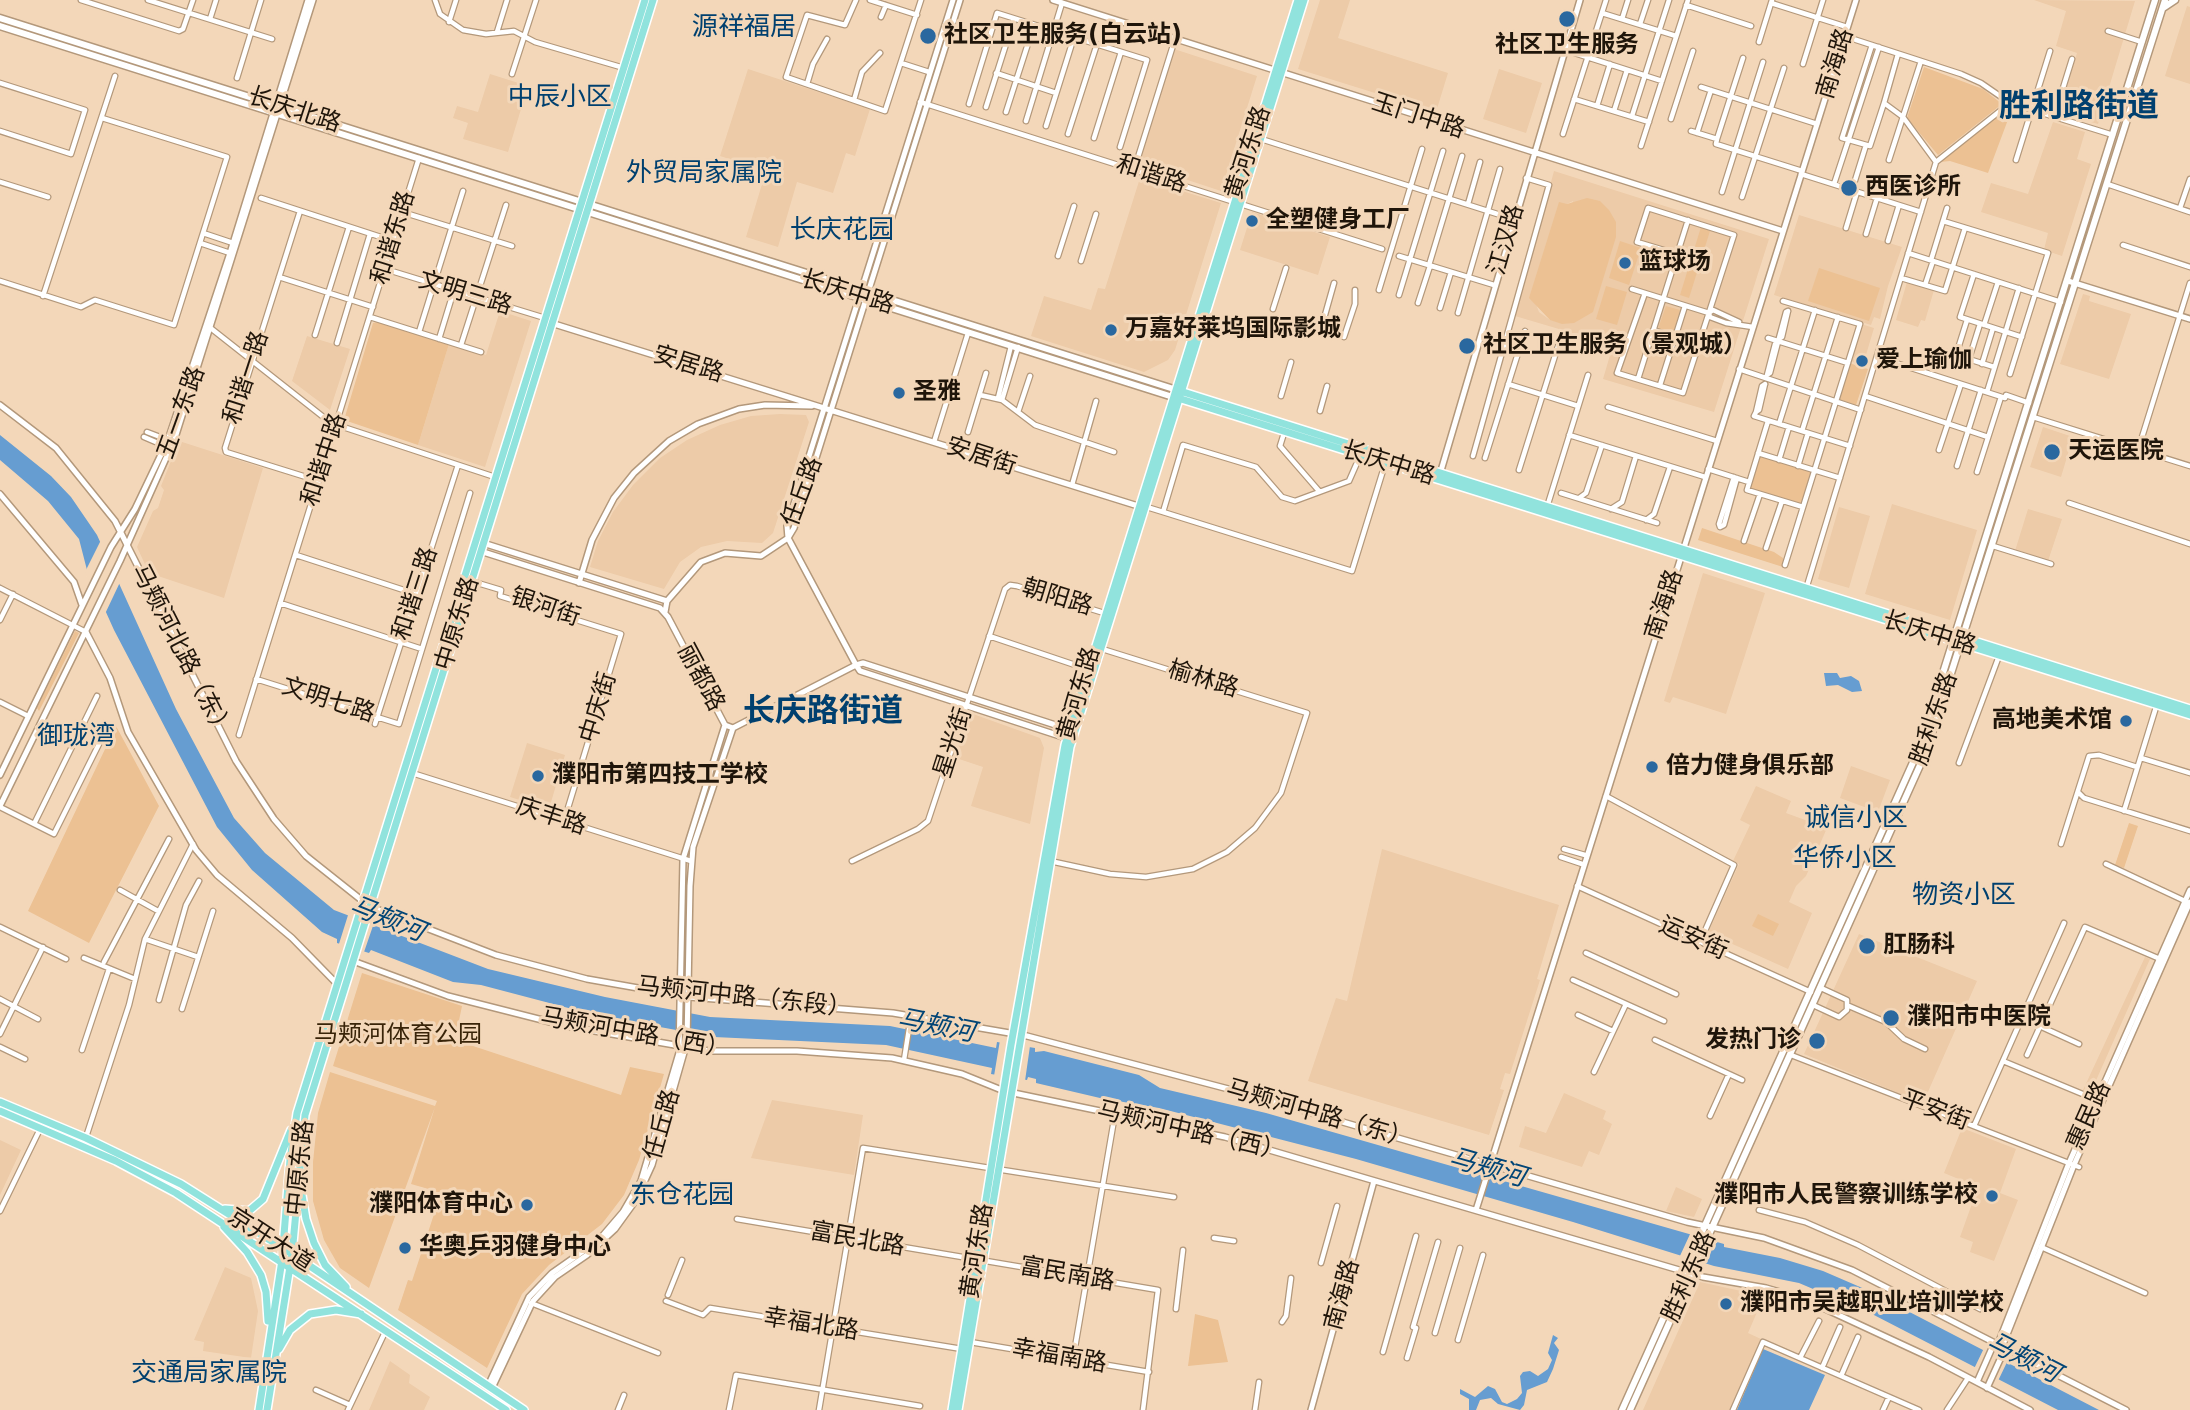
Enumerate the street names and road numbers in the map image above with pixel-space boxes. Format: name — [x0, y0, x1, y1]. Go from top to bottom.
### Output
street label: 南海路 — [1812, 25, 1860, 103]
street label: 长庆北路 — [244, 82, 344, 140]
street label: 玉门中路 — [1368, 88, 1468, 146]
street label: 黄河东路 — [1220, 103, 1278, 203]
street label: 和谐路 — [1112, 150, 1190, 200]
street label: 和谐东路 — [366, 188, 422, 288]
street label: 江汉路 — [1483, 201, 1531, 279]
street label: 长庆中路 — [797, 265, 897, 321]
street label: 文明三路 — [415, 266, 515, 322]
street label: 和谐一路 — [218, 328, 276, 428]
street label: 安居路 — [649, 341, 727, 389]
street label: 五一东路 — [152, 363, 212, 463]
street label: 和谐中路 — [296, 410, 354, 510]
street label: 安居街 — [942, 432, 1020, 482]
street label: 长庆中路 — [1338, 436, 1438, 492]
street label: 任丘路 — [777, 453, 829, 531]
street label: 和谐三路 — [387, 544, 445, 644]
street label: 马颊河北路（东） — [125, 560, 237, 744]
street label: 南海路 — [1640, 566, 1690, 644]
street label: 中原东路 — [430, 574, 486, 674]
street label: 朝阳路 — [1018, 574, 1096, 622]
street label: 银河街 — [506, 583, 584, 633]
street label: 长庆中路 — [1879, 606, 1979, 662]
street label: 丽都路 — [670, 639, 730, 717]
street label: 黄河东路 — [1053, 644, 1107, 744]
street label: 榆林路 — [1164, 656, 1242, 704]
street label: 中庆街 — [575, 669, 623, 747]
street label: 胜利东路 — [1906, 669, 1964, 769]
street label: 文明七路 — [278, 672, 378, 730]
street label: 星光街 — [929, 704, 979, 782]
street label: 庆丰路 — [512, 792, 590, 842]
street label: 运安街 — [1654, 911, 1732, 967]
street label: 马颊河中路（东段） — [635, 972, 853, 1024]
street label: 马颊河中路（西） — [538, 1003, 732, 1065]
street label: 马颊河中路（东） — [1223, 1075, 1415, 1155]
street label: 惠民路 — [2062, 1077, 2118, 1155]
street label: 平安街 — [1896, 1085, 1974, 1137]
street label: 任丘路 — [639, 1086, 687, 1164]
street label: 马颊河中路（西） — [1094, 1096, 1288, 1168]
street label: 中原东路 — [282, 1119, 320, 1217]
street label: 黄河东路 — [956, 1201, 1000, 1301]
street label: 京开大道 — [222, 1203, 318, 1279]
street label: 富民北路 — [807, 1217, 907, 1263]
street label: 胜利东路 — [1657, 1227, 1723, 1327]
street label: 富民南路 — [1017, 1252, 1117, 1298]
street label: 南海路 — [1320, 1256, 1366, 1334]
street label: 幸福北路 — [761, 1303, 861, 1347]
street label: 幸福南路 — [1009, 1334, 1109, 1380]

